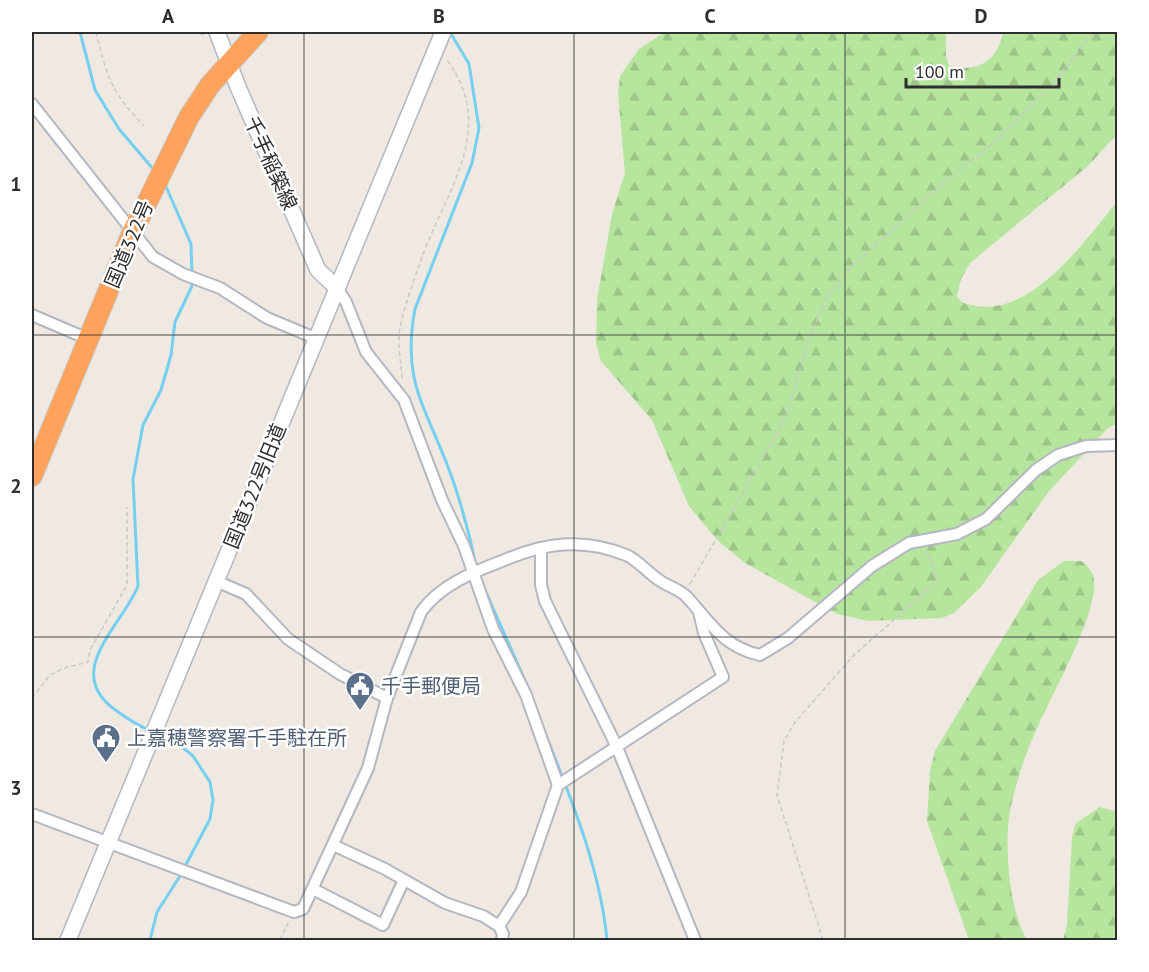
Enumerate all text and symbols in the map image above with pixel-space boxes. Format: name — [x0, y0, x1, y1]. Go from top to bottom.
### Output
text: A — [162, 3, 175, 29]
text: B — [433, 3, 445, 29]
text: C — [704, 3, 716, 29]
text: D — [975, 3, 988, 29]
scale bar — [906, 51, 1059, 89]
text: 100 m — [915, 60, 964, 83]
street label: 千手稲築線 — [239, 112, 303, 214]
text: 1 — [10, 171, 22, 197]
street label: 国道322号 — [99, 196, 159, 292]
street label: 国道322号旧道 — [218, 420, 292, 552]
text: 2 — [10, 473, 22, 499]
public building icon: 千手郵便局 — [344, 670, 376, 712]
place label: 千手郵便局 — [381, 673, 481, 699]
public building icon: 上嘉穂警察署千手駐在所 — [90, 722, 122, 764]
place label: 上嘉穂警察署千手駐在所 — [127, 725, 347, 751]
text: 3 — [10, 775, 22, 801]

